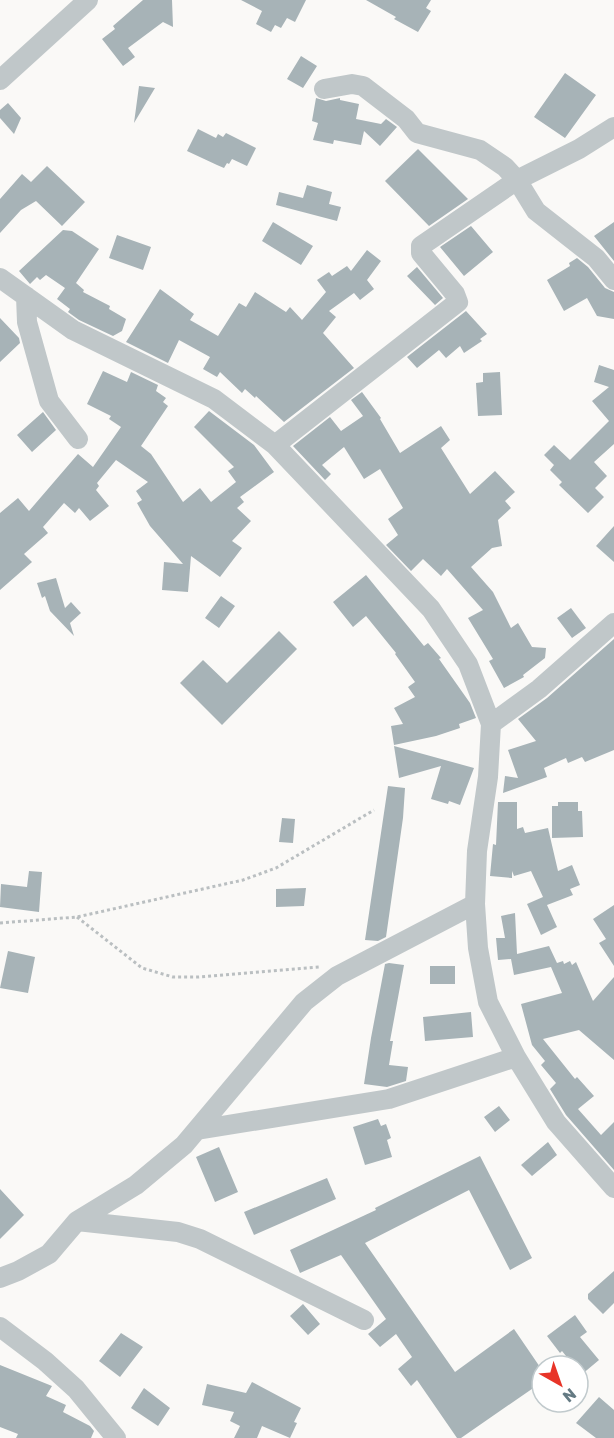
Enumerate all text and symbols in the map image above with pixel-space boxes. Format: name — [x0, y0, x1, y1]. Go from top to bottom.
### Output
north arrow — [530, 1354, 590, 1414]
text: N — [559, 1384, 580, 1406]

